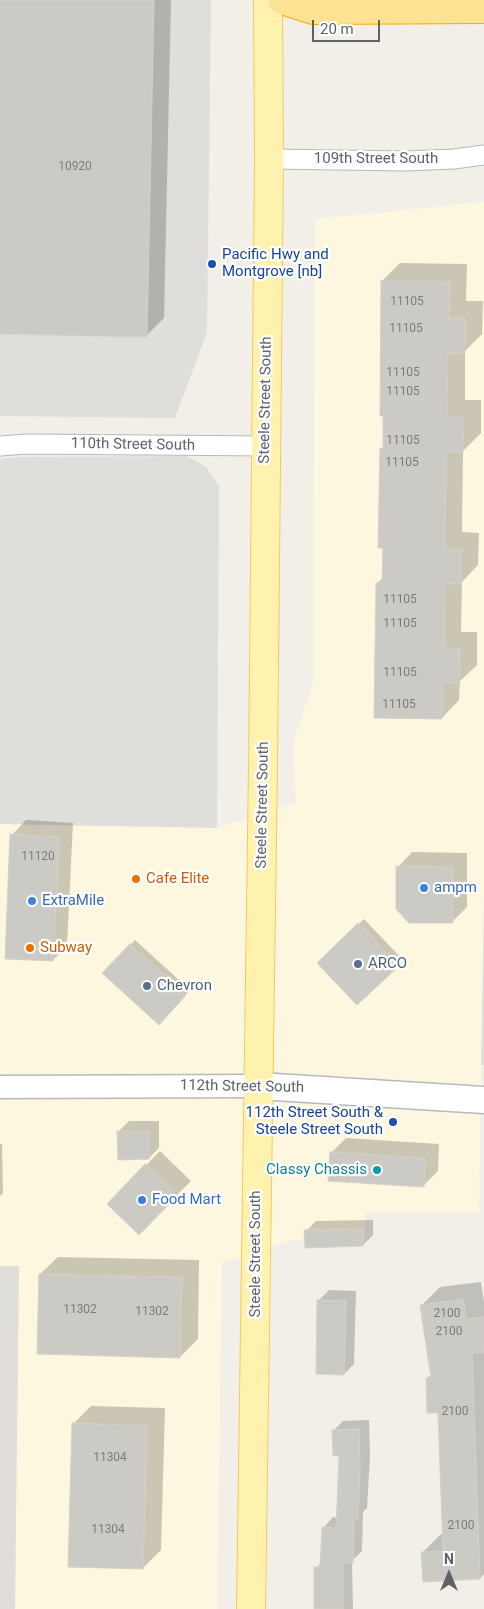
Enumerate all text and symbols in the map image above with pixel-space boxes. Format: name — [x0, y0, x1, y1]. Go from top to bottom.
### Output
scale bar — [314, 10, 382, 42]
text: 20 m — [320, 20, 354, 38]
street label: 109th Street South — [314, 150, 438, 168]
house number: 10920 — [58, 160, 92, 174]
place label: Pacific Hwy and Montgrove [nb] — [222, 246, 329, 281]
marker: Pacific Hwy and Montgrove [nb] — [206, 258, 218, 270]
house number: 11105 — [390, 295, 424, 309]
house number: 11105 — [389, 322, 423, 336]
street label: Steele Street South — [256, 336, 276, 464]
house number: 11105 — [386, 366, 420, 380]
house number: 11105 — [386, 385, 420, 399]
house number: 11105 — [386, 434, 420, 448]
street label: 110th Street South — [71, 435, 195, 455]
house number: 11105 — [385, 456, 419, 470]
house number: 11105 — [383, 593, 417, 607]
house number: 11105 — [383, 617, 417, 631]
house number: 11105 — [383, 666, 417, 680]
house number: 11105 — [382, 698, 416, 712]
street label: Steele Street South — [253, 741, 273, 869]
house number: 11120 — [21, 850, 55, 864]
place label: Cafe Elite — [146, 870, 209, 888]
marker: Cafe Elite — [130, 873, 142, 885]
place label: ampm — [434, 879, 477, 897]
marker: ampm — [418, 882, 430, 894]
place label: ExtraMile — [42, 892, 104, 910]
marker: ExtraMile — [26, 895, 38, 907]
place label: Subway — [40, 939, 92, 957]
marker: Subway — [24, 942, 36, 954]
place label: ARCO — [368, 955, 407, 973]
marker: ARCO — [352, 958, 364, 970]
place label: Chevron — [157, 977, 212, 995]
marker: Chevron — [141, 980, 153, 992]
street label: 112th Street South — [180, 1077, 304, 1097]
place label: 112th Street South & Steele Street South — [246, 1104, 383, 1139]
marker: 112th Street South & Steele Street South — [387, 1116, 399, 1128]
place label: Classy Chassis — [266, 1161, 367, 1179]
marker: Classy Chassis — [371, 1164, 383, 1176]
street label: Steele Street South — [247, 1190, 265, 1318]
place label: Food Mart — [152, 1191, 221, 1209]
marker: Food Mart — [136, 1194, 148, 1206]
house number: 11302 — [63, 1303, 97, 1317]
house number: 11302 — [135, 1305, 169, 1319]
house number: 2100 — [434, 1307, 460, 1321]
house number: 2100 — [436, 1325, 462, 1339]
house number: 2100 — [442, 1405, 468, 1419]
house number: 11304 — [93, 1451, 127, 1465]
house number: 2100 — [448, 1519, 474, 1533]
house number: 11304 — [91, 1523, 125, 1537]
north arrow — [424, 1549, 474, 1599]
text: N — [444, 1551, 454, 1567]

